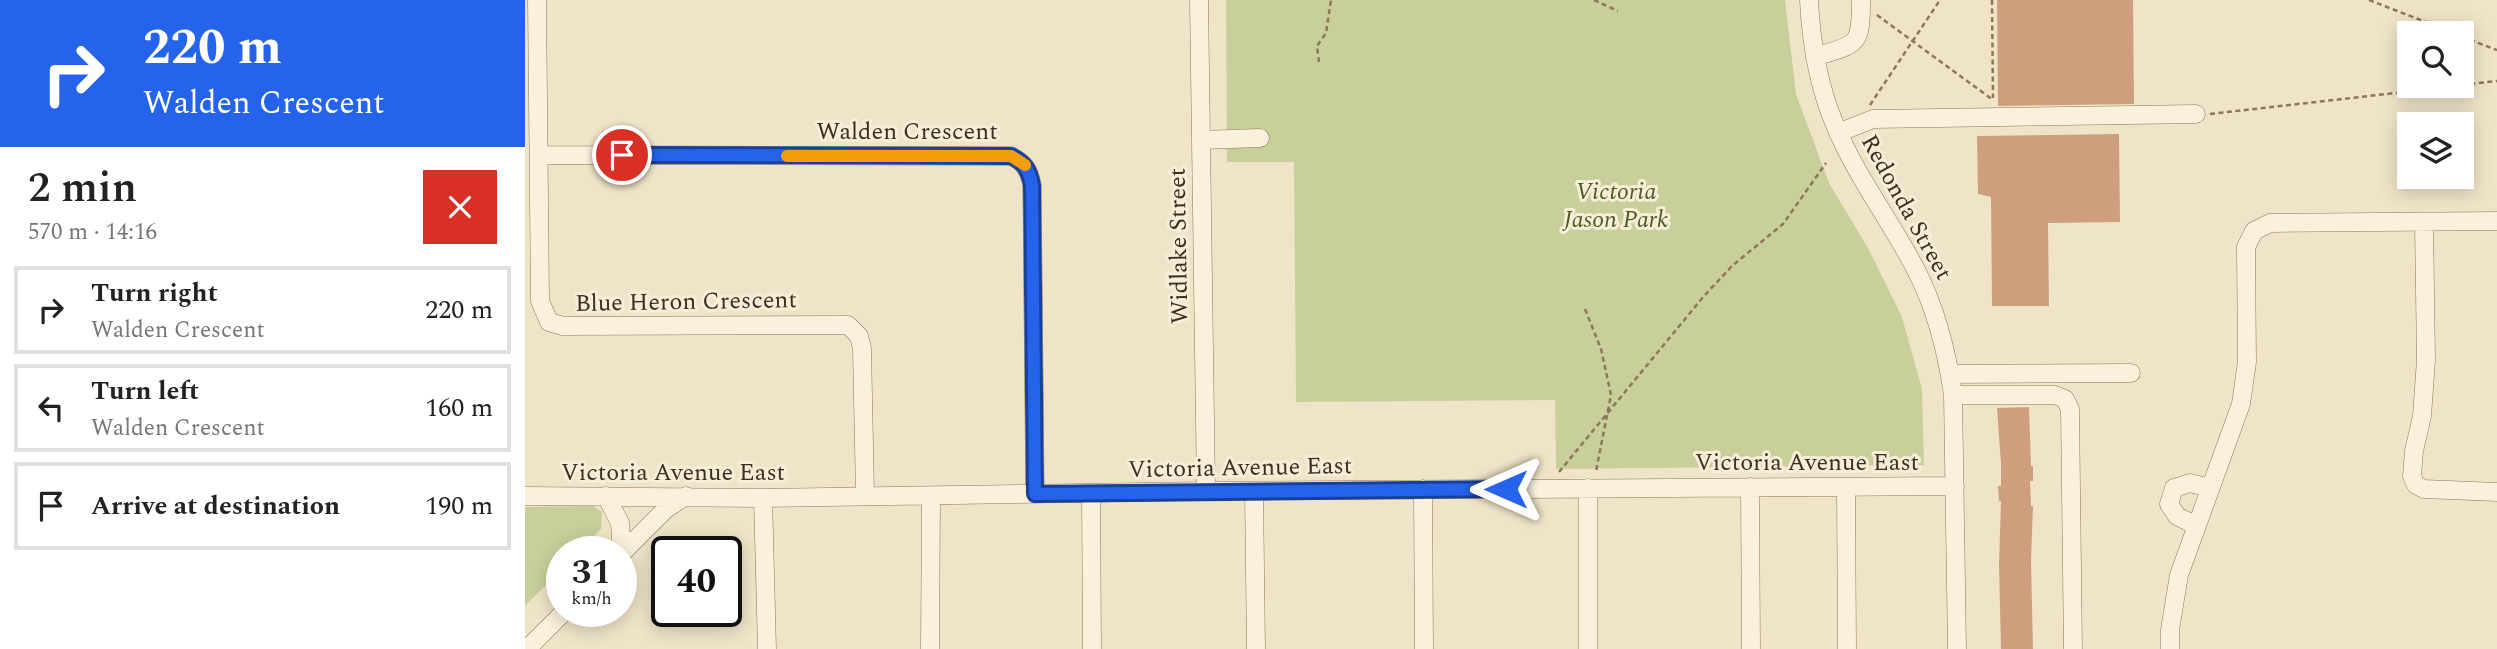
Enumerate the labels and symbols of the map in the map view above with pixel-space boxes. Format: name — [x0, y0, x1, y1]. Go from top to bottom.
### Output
street label: Walden Crescent — [816, 114, 998, 150]
pin — [592, 125, 652, 185]
street label: Redonda Street — [1851, 128, 1961, 287]
street label: Widlake Street — [1160, 167, 1198, 324]
park label: Victoria Jason Park — [1562, 174, 1668, 238]
street label: Blue Heron Crescent — [575, 282, 797, 322]
street label: Victoria Avenue East — [1695, 445, 1919, 481]
street label: Victoria Avenue East — [1128, 448, 1352, 488]
position arrow — [1469, 452, 1543, 526]
street label: Victoria Avenue East — [561, 455, 785, 491]
speed limit sign: 40 — [651, 536, 742, 627]

